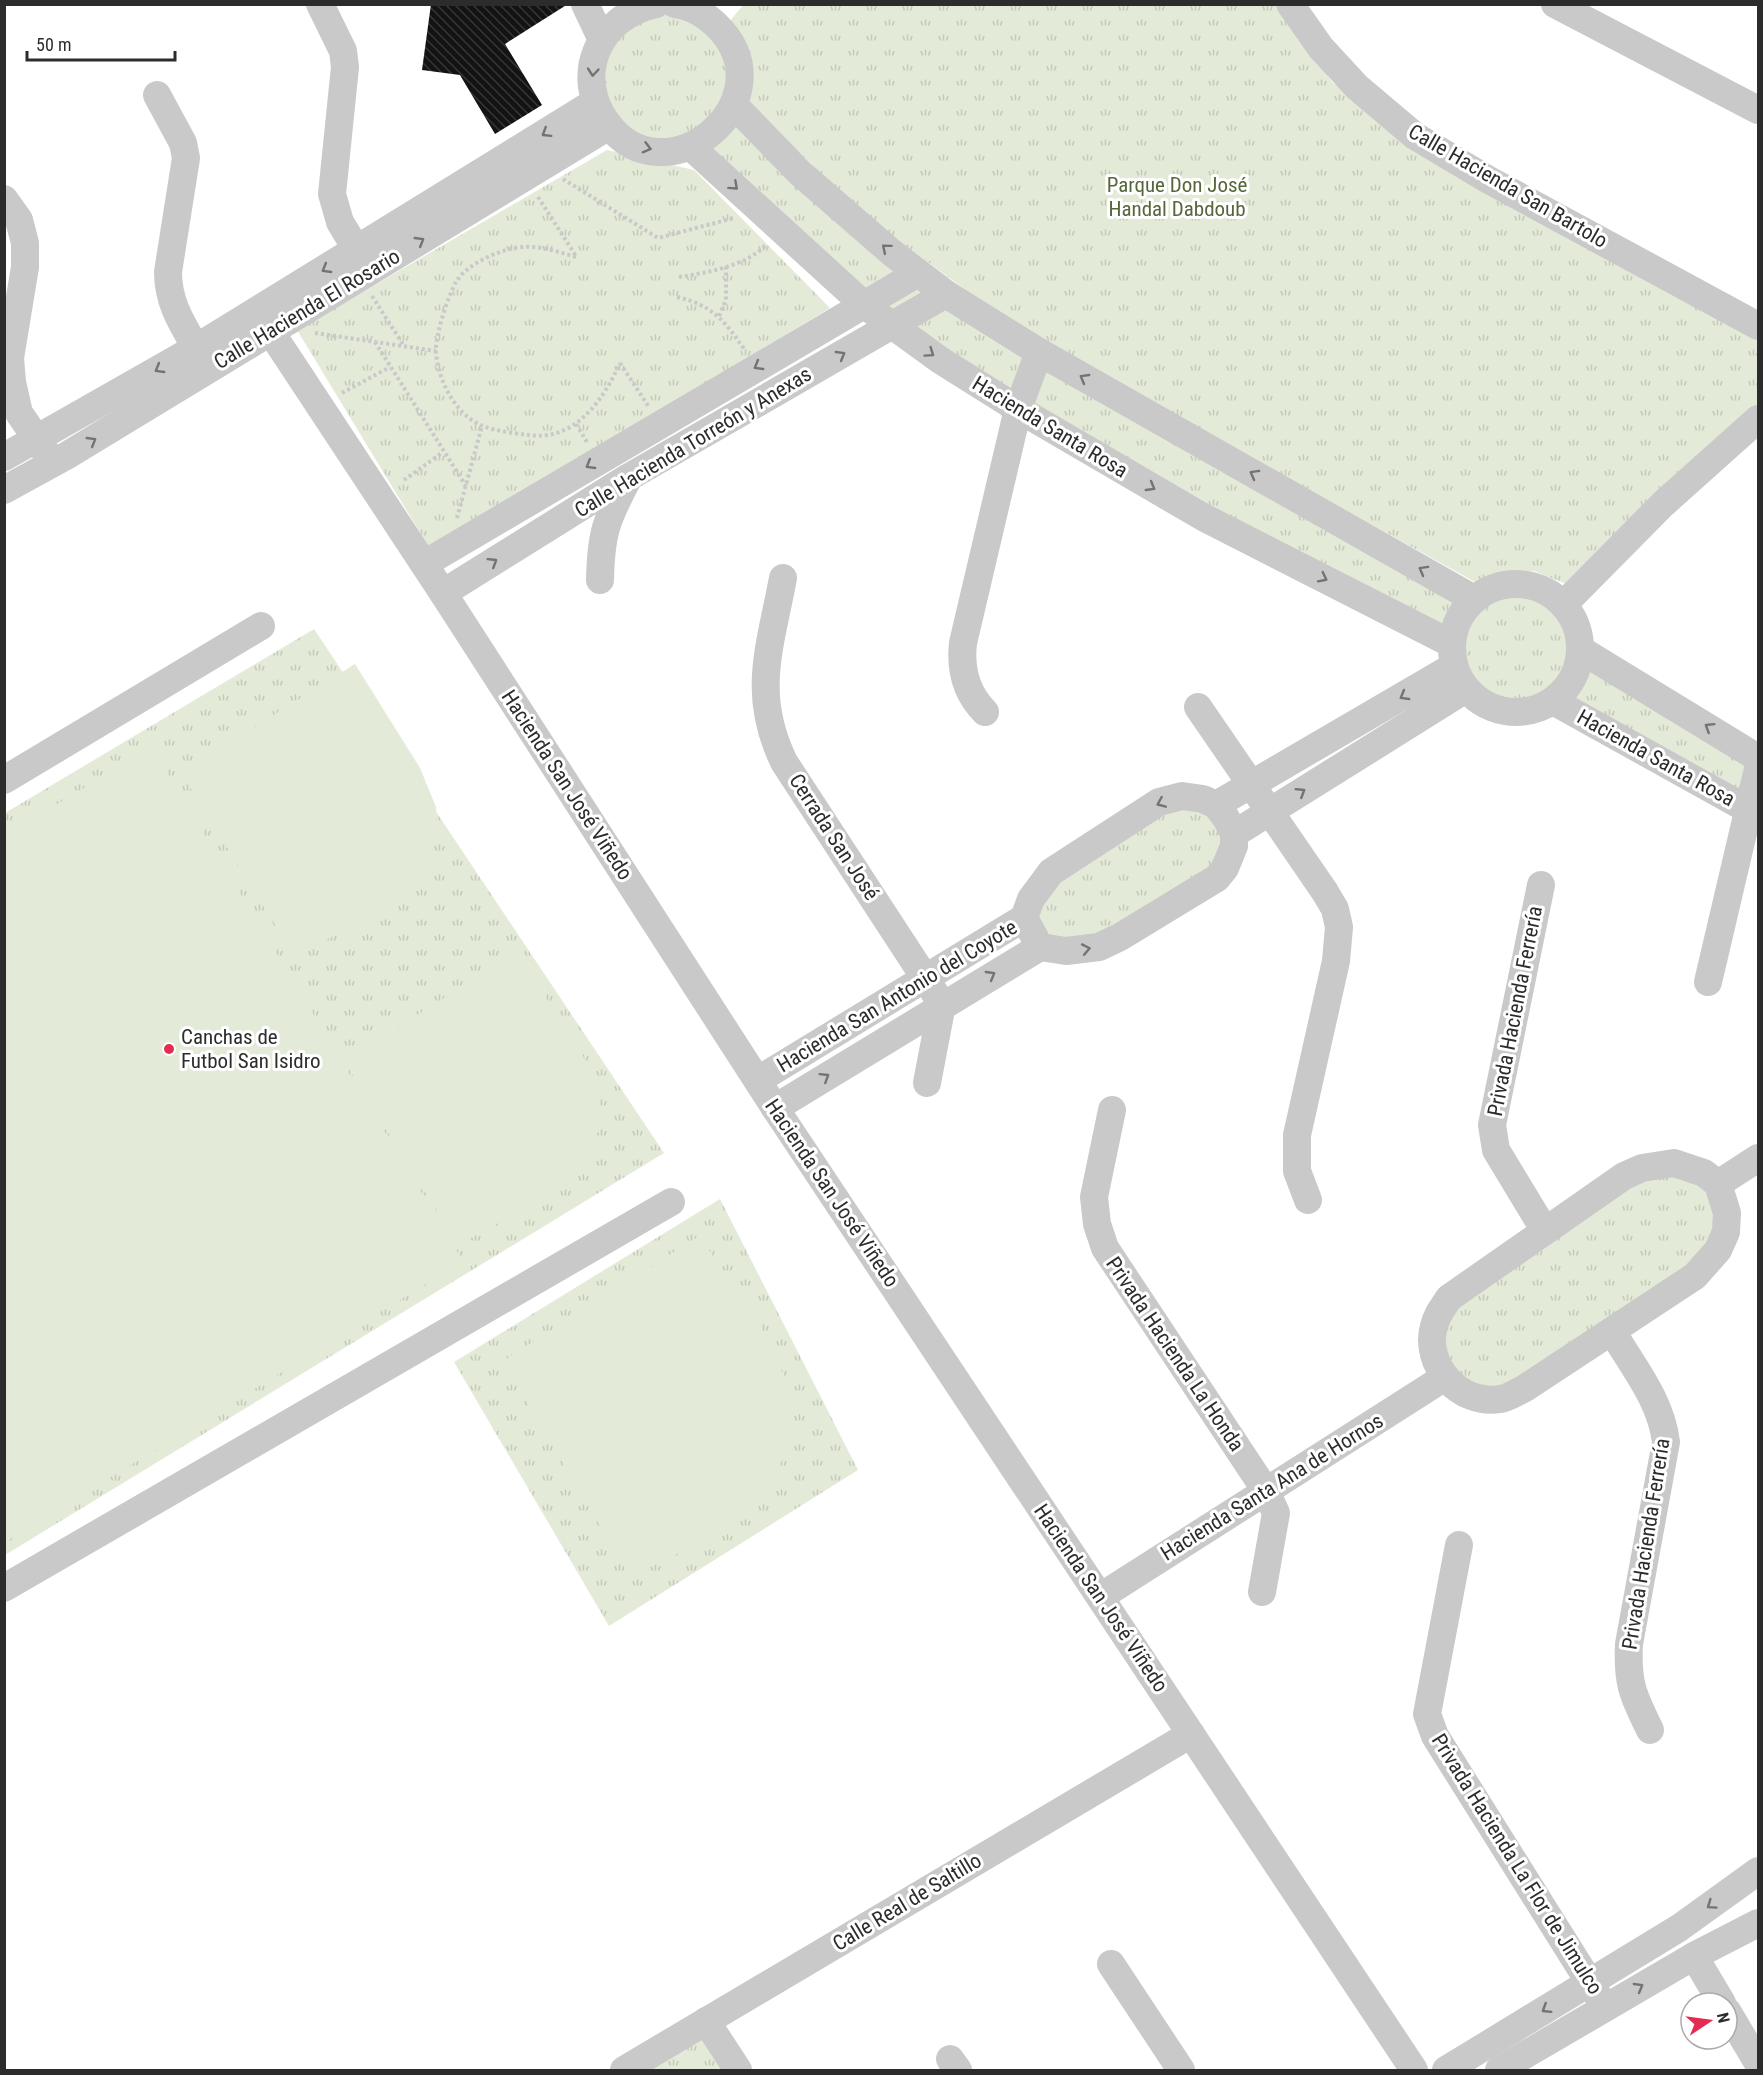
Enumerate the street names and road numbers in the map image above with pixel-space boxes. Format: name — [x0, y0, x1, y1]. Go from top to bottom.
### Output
street label: Calle Hacienda San Bartolo — [1404, 119, 1612, 253]
street label: Calle Hacienda El Rosario — [210, 244, 404, 374]
street label: Calle Hacienda Torreón y Anexas — [570, 362, 816, 522]
street label: Hacienda Santa Rosa — [968, 371, 1132, 483]
street label: Hacienda San José Viñedo — [497, 686, 637, 884]
street label: Hacienda Santa Rosa — [1573, 705, 1739, 811]
street label: Cerrada San José — [784, 769, 884, 905]
street label: Privada Hacienda Ferrería — [1483, 904, 1547, 1118]
street label: Hacienda San Antonio del Coyote — [773, 915, 1021, 1077]
street label: Hacienda San José Viñedo — [760, 1095, 904, 1291]
street label: Privada Hacienda La Honda — [1101, 1252, 1249, 1456]
street label: Hacienda Santa Ana de Hornos — [1156, 1409, 1388, 1565]
street label: Privada Hacienda Ferrería — [1617, 1437, 1675, 1651]
street label: Hacienda San José Viñedo — [1029, 1500, 1173, 1696]
street label: Privada Hacienda La Flor de Jimulco — [1427, 1729, 1607, 1999]
street label: Calle Real de Saltillo — [828, 1848, 986, 1956]

